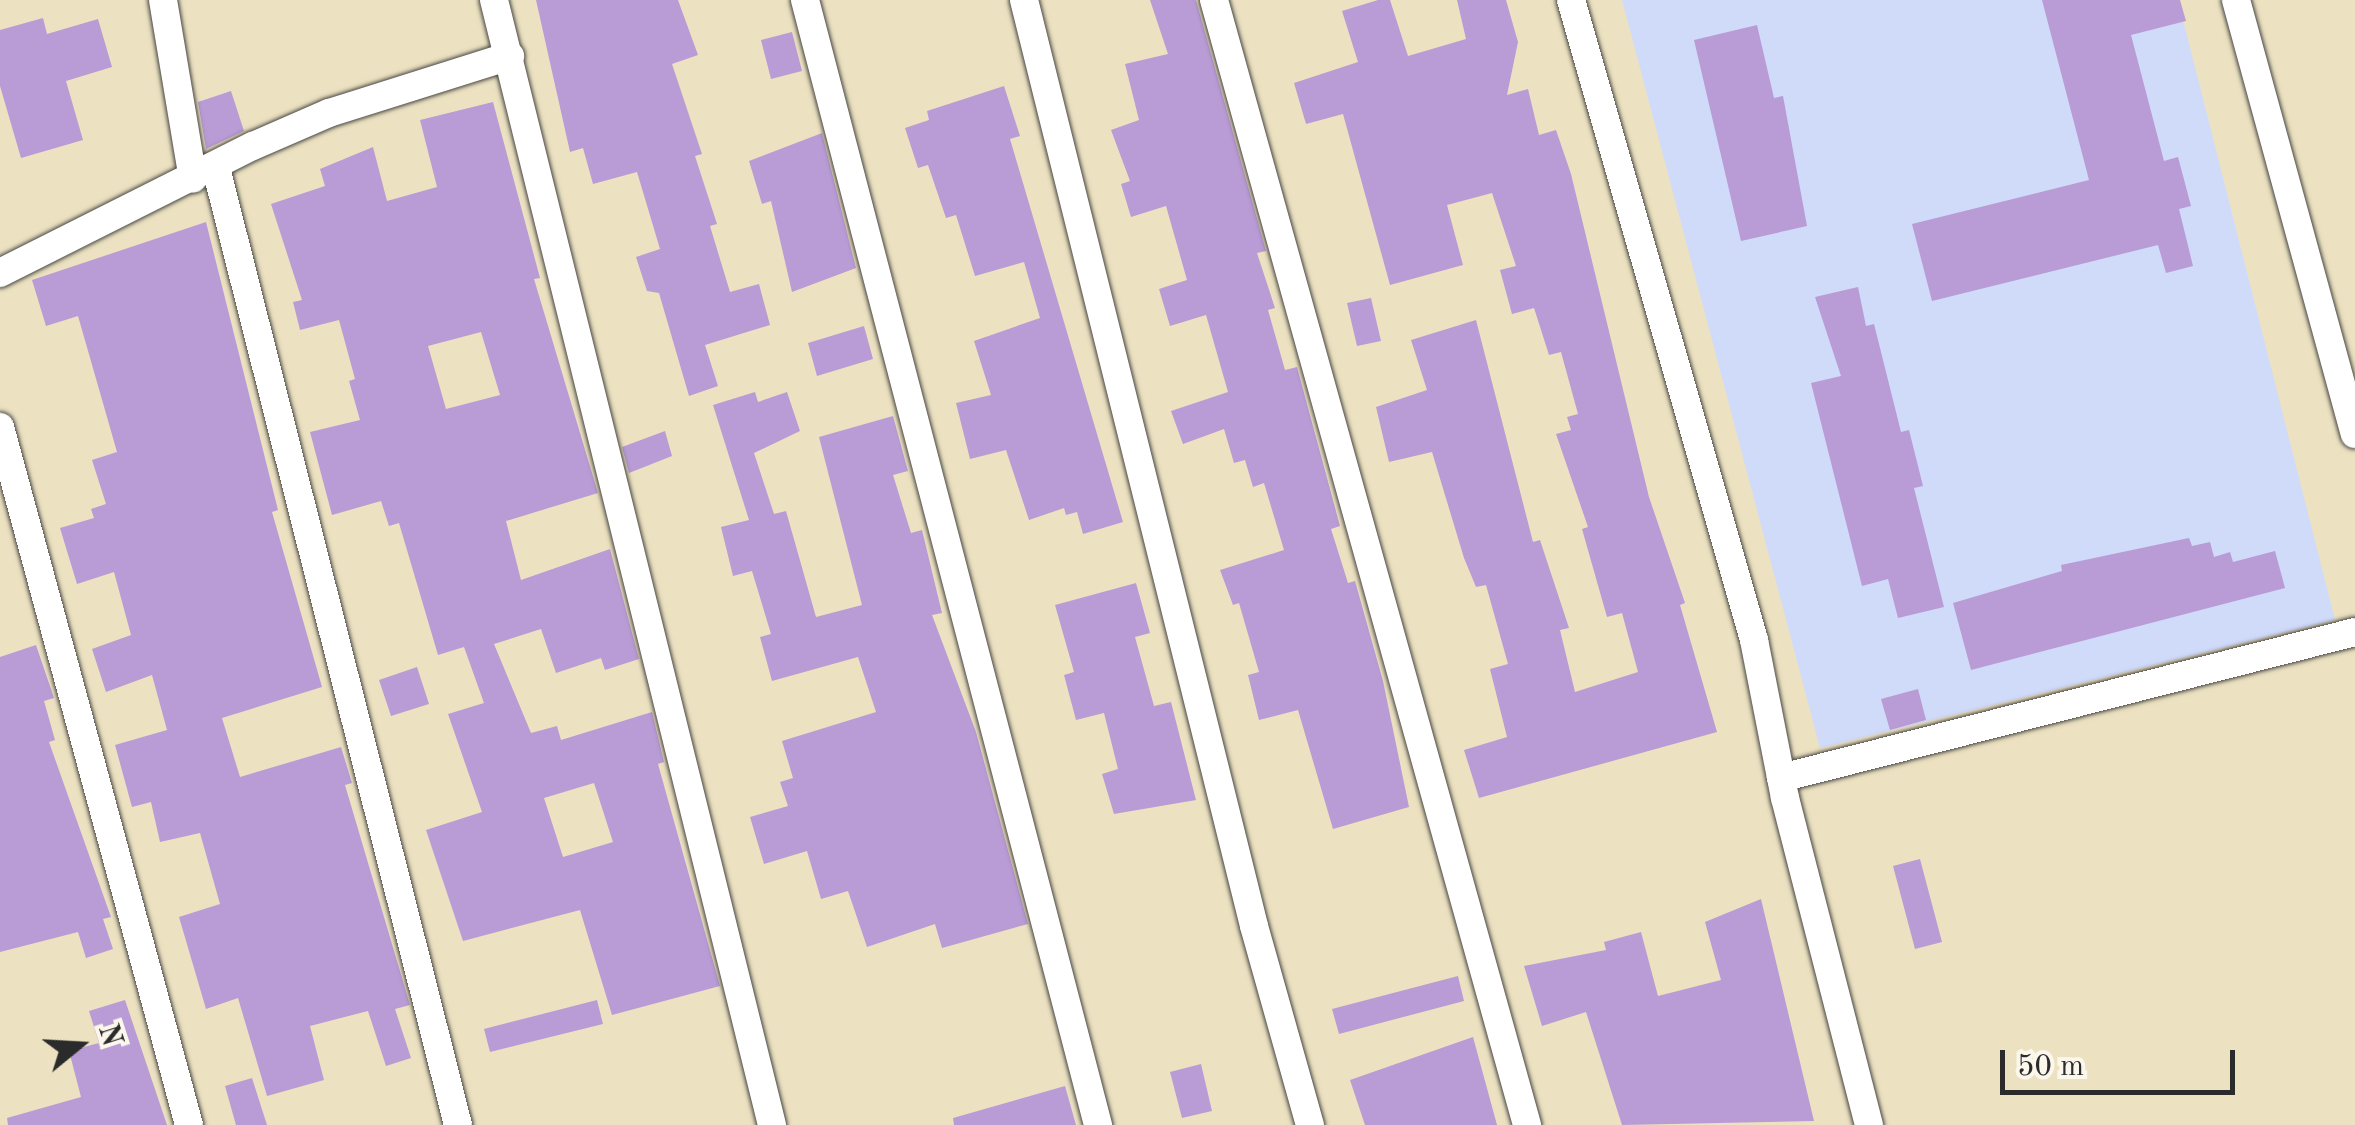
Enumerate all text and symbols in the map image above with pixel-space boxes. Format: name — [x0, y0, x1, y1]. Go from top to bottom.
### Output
north arrow — [30, 995, 130, 1095]
text: N — [92, 1021, 125, 1050]
scale bar — [2005, 1030, 2240, 1092]
text: 50 m — [2017, 1052, 2084, 1082]

